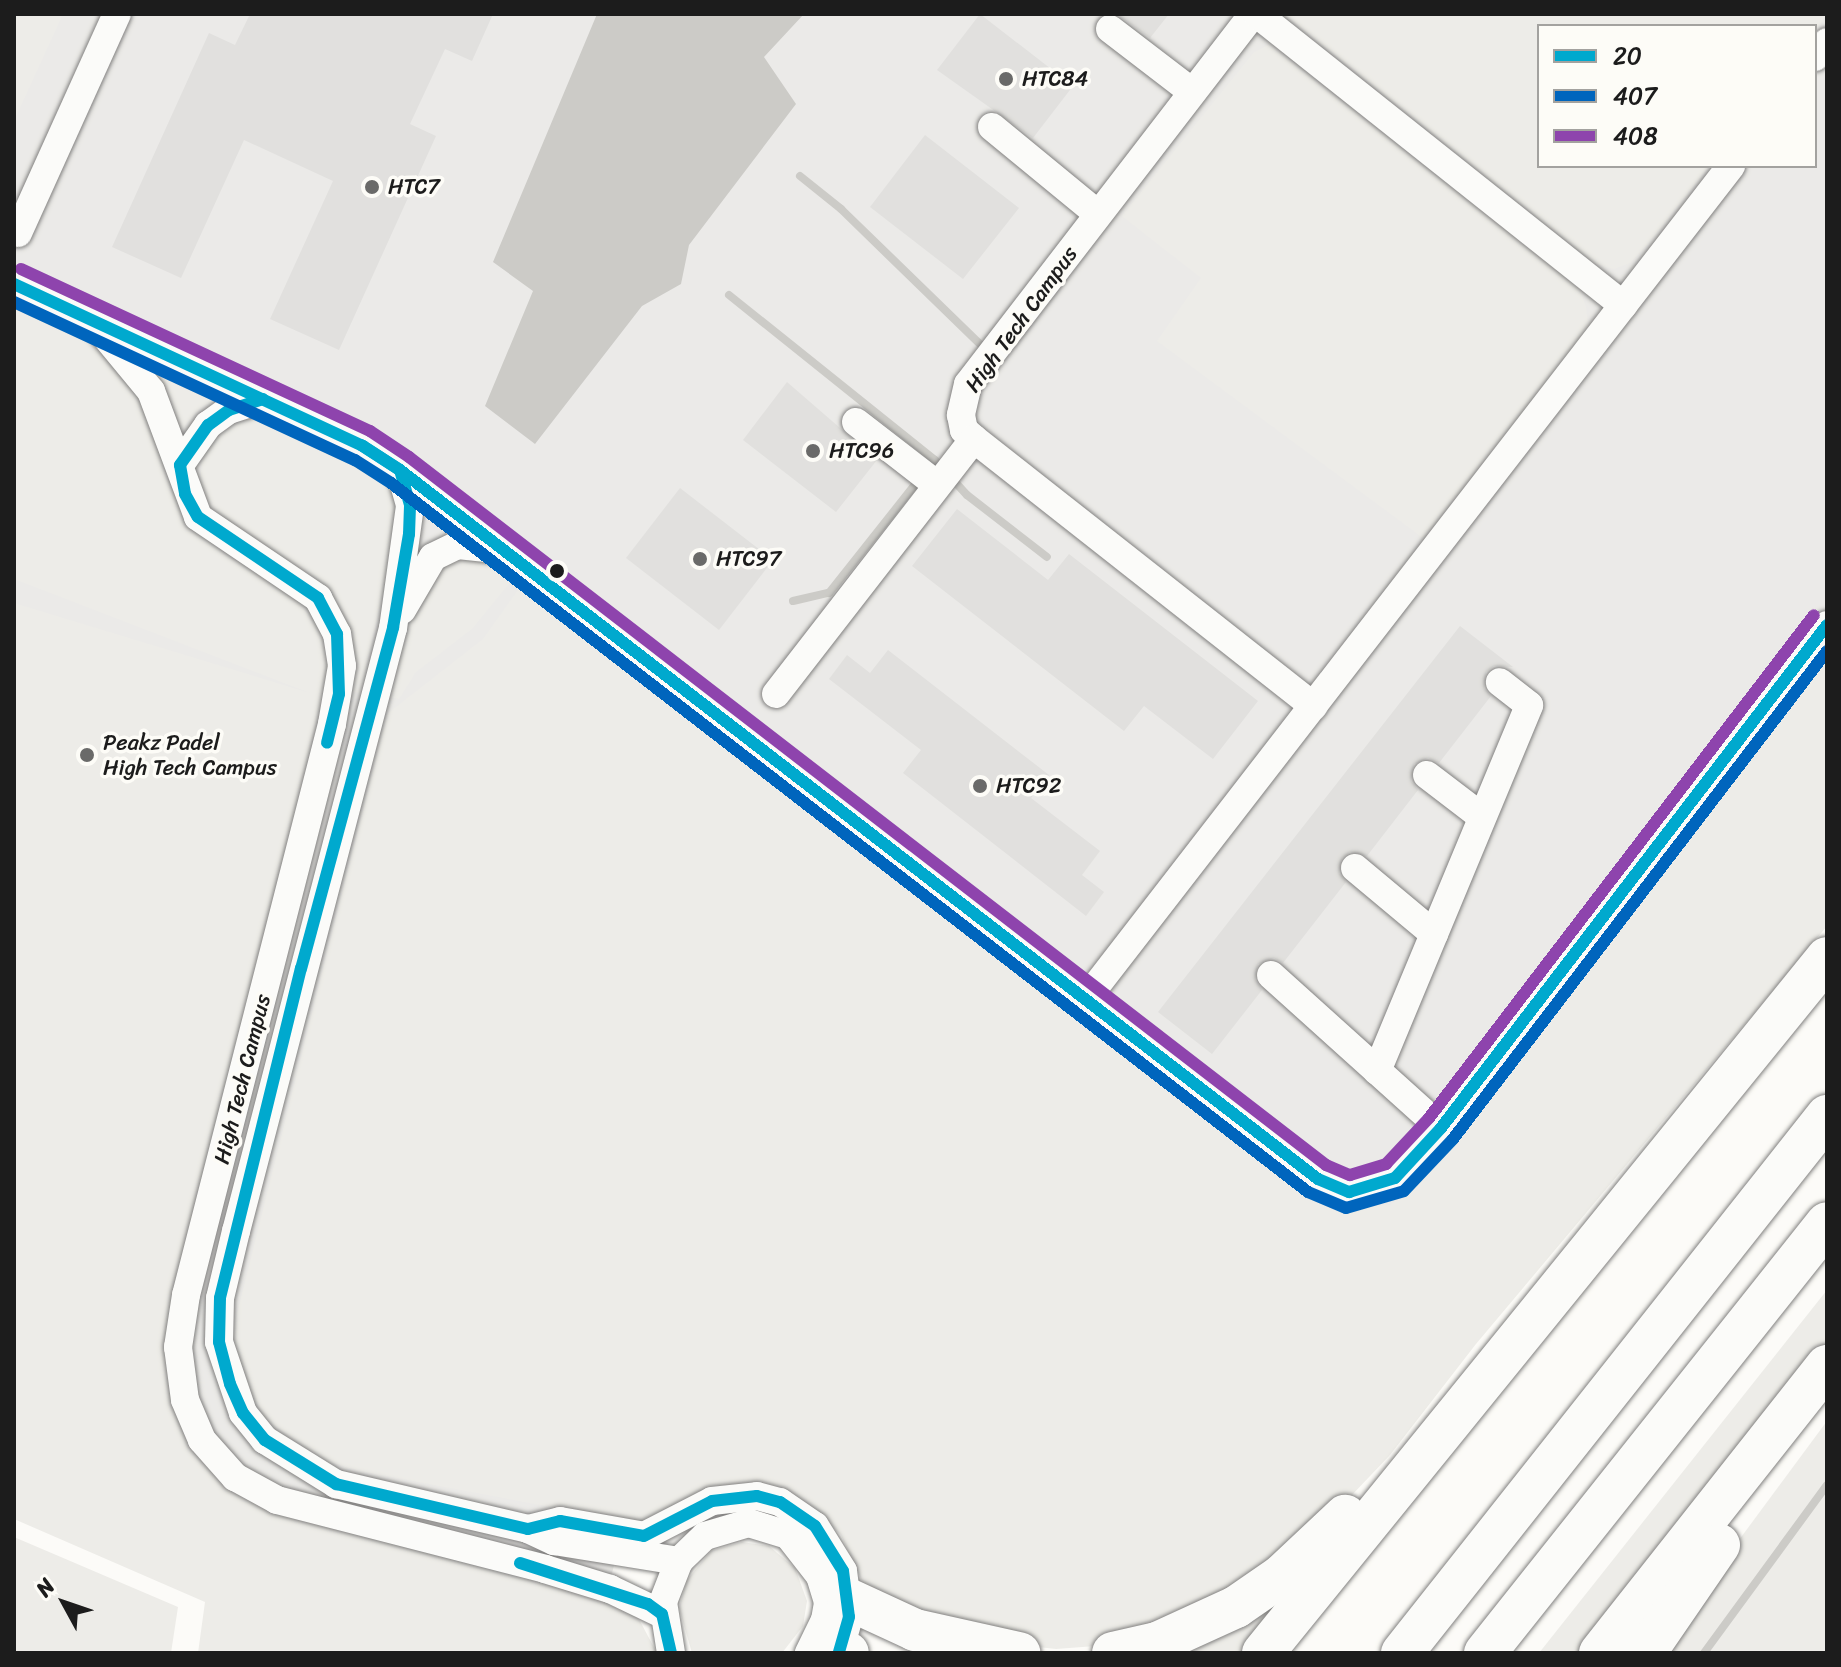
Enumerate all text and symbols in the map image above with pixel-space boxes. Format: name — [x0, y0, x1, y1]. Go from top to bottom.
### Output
legend — [1537, 24, 1817, 168]
text: 20 — [1613, 35, 1642, 77]
place label: HTC84 — [1022, 66, 1088, 92]
marker: HTC84 — [997, 70, 1015, 88]
text: 407 — [1613, 75, 1657, 117]
text: 408 — [1613, 115, 1658, 157]
place label: HTC7 — [388, 174, 440, 200]
marker: HTC7 — [363, 178, 381, 196]
street label: High Tech Campus — [959, 241, 1083, 397]
place label: HTC96 — [829, 438, 894, 464]
marker: HTC96 — [804, 442, 822, 460]
place label: HTC97 — [716, 546, 781, 572]
marker: HTC97 — [691, 550, 709, 568]
unlabelled marker — [549, 563, 565, 579]
place label: Peakz Padel High Tech Campus — [103, 729, 277, 780]
marker: Peakz Padel High Tech Campus — [78, 746, 96, 764]
place label: HTC92 — [996, 773, 1062, 799]
marker: HTC92 — [971, 777, 989, 795]
street label: High Tech Campus — [208, 991, 276, 1167]
north arrow — [24, 1563, 104, 1643]
text: N — [25, 1569, 65, 1606]

